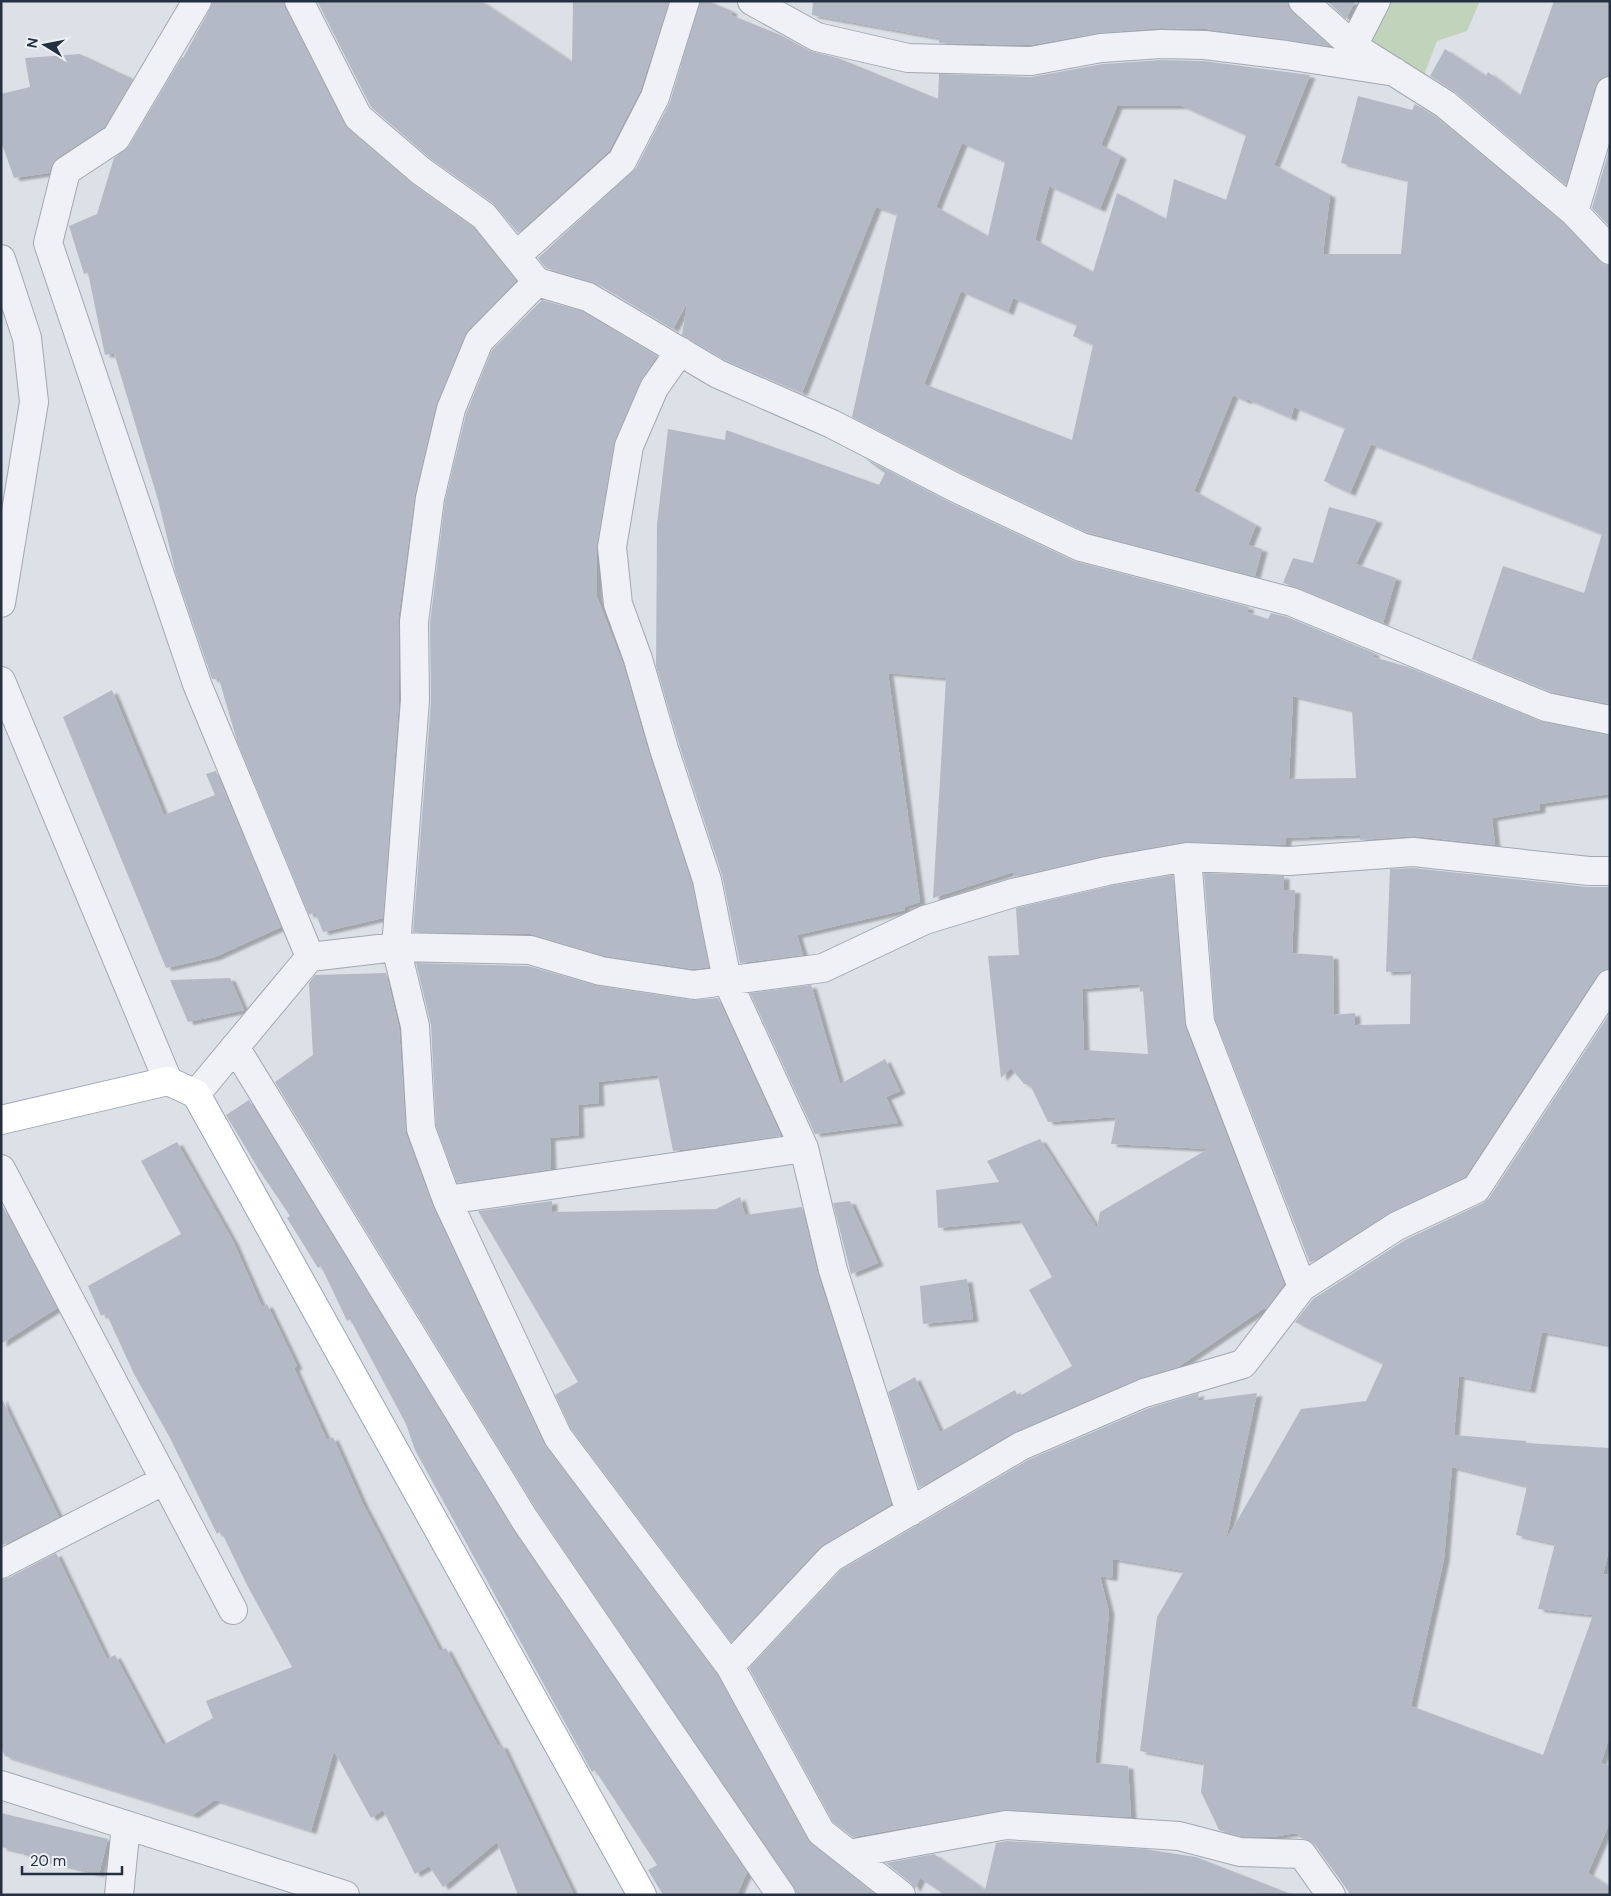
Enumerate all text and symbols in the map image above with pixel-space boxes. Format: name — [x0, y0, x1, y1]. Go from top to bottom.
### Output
north arrow — [20, 20, 70, 70]
text: N — [22, 36, 42, 49]
scale bar — [22, 1844, 122, 1876]
text: 20 m — [30, 1851, 66, 1871]

